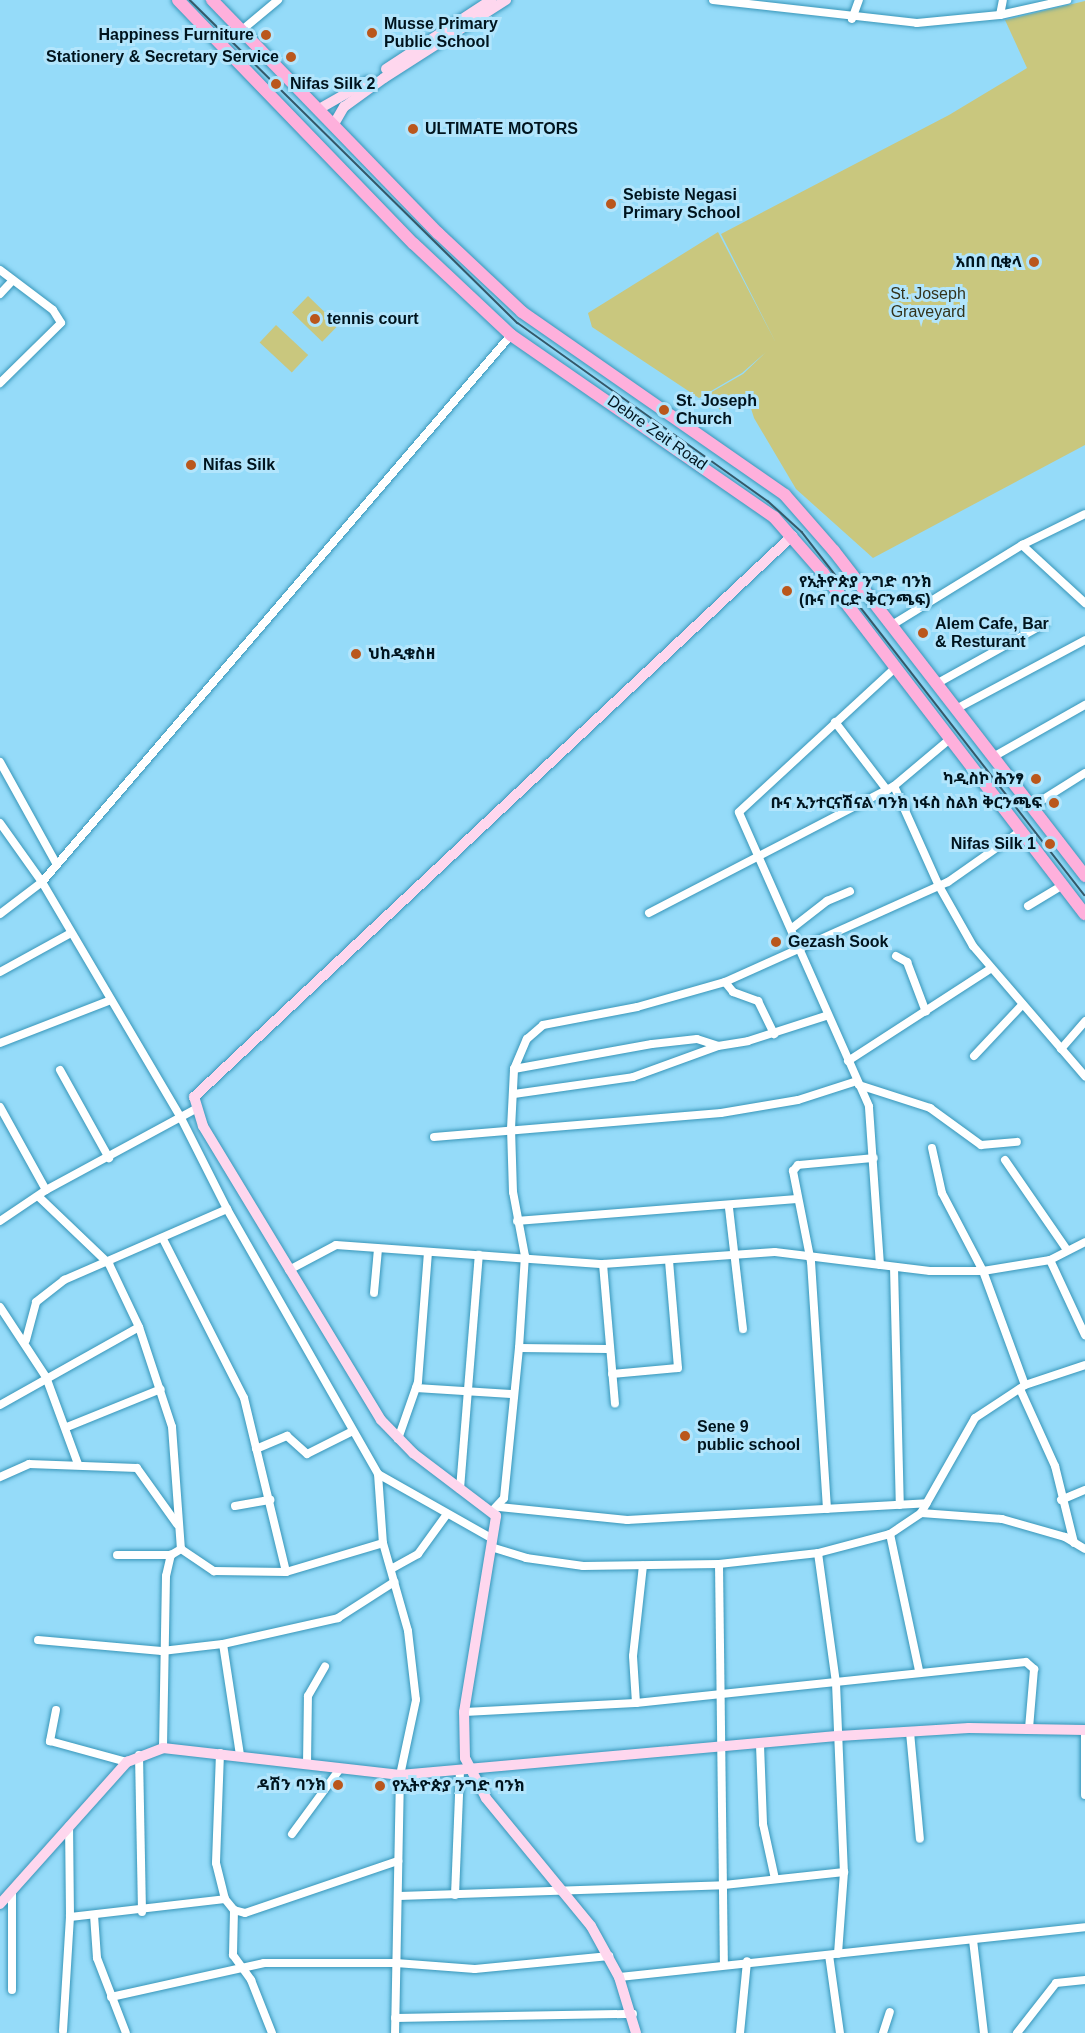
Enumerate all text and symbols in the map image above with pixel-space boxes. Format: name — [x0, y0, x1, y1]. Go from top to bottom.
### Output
place label: Musse Primary Public School — [384, 14, 498, 52]
place label: Happiness Furniture — [98, 25, 254, 45]
marker: Musse Primary Public School — [365, 26, 379, 40]
marker: Happiness Furniture — [259, 28, 273, 42]
place label: Stationery & Secretary Service — [46, 47, 279, 67]
marker: Stationery & Secretary Service — [284, 50, 298, 64]
place label: Nifas Silk 2 — [290, 74, 375, 94]
marker: Nifas Silk 2 — [267, 75, 285, 93]
place label: ULTIMATE MOTORS — [425, 119, 578, 139]
marker: ULTIMATE MOTORS — [406, 122, 420, 136]
place label: Sebiste Negasi Primary School — [623, 185, 740, 223]
marker: Sebiste Negasi Primary School — [604, 197, 618, 211]
place label: አበበ ቢቂላ — [955, 252, 1022, 272]
marker: አበበ ቢቂላ — [1027, 255, 1041, 269]
park label: St. Joseph Graveyard — [890, 284, 966, 322]
place label: tennis court — [327, 309, 419, 329]
marker: tennis court — [308, 312, 322, 326]
street label: Debre Zeit Road — [603, 391, 711, 475]
place label: St. Joseph Church — [676, 391, 757, 429]
marker: St. Joseph Church — [657, 403, 671, 417]
place label: Nifas Silk — [203, 455, 275, 475]
marker: Nifas Silk — [184, 458, 198, 472]
place label: የኢትዮጵያ ንግድ ባንክ (ቡና ቦርድ ቅርንጫፍ) — [799, 572, 932, 610]
marker: የኢትዮጵያ ንግድ ባንክ (ቡና ቦርድ ቅርንጫፍ) — [780, 584, 794, 598]
place label: Alem Cafe, Bar & Resturant — [935, 614, 1049, 652]
marker: Alem Cafe, Bar & Resturant — [916, 626, 930, 640]
place label: ህከዲቁስዘ — [368, 644, 435, 664]
marker: ህከዲቁስዘ — [349, 647, 363, 661]
place label: ካዲስኮ ሕንፃ — [943, 769, 1024, 789]
marker: ካዲስኮ ሕንፃ — [1029, 772, 1043, 786]
place label: ቡና ኢንተርናሽናል ባንክ ነፋስ ስልክ ቅርንጫፍ — [771, 793, 1042, 813]
marker: ቡና ኢንተርናሽናል ባንክ ነፋስ ስልክ ቅርንጫፍ — [1047, 796, 1061, 810]
place label: Nifas Silk 1 — [951, 834, 1036, 854]
marker: Nifas Silk 1 — [1041, 835, 1059, 853]
place label: Gezash Sook — [788, 932, 888, 952]
marker: Gezash Sook — [769, 935, 783, 949]
place label: Sene 9 public school — [697, 1417, 800, 1455]
marker: Sene 9 public school — [678, 1429, 692, 1443]
place label: ዳሽን ባንክ — [257, 1775, 326, 1795]
place label: የኢትዮጵያ ንግድ ባንክ — [392, 1776, 525, 1796]
marker: ዳሽን ባንክ — [331, 1778, 345, 1792]
marker: የኢትዮጵያ ንግድ ባንክ — [373, 1779, 387, 1793]

